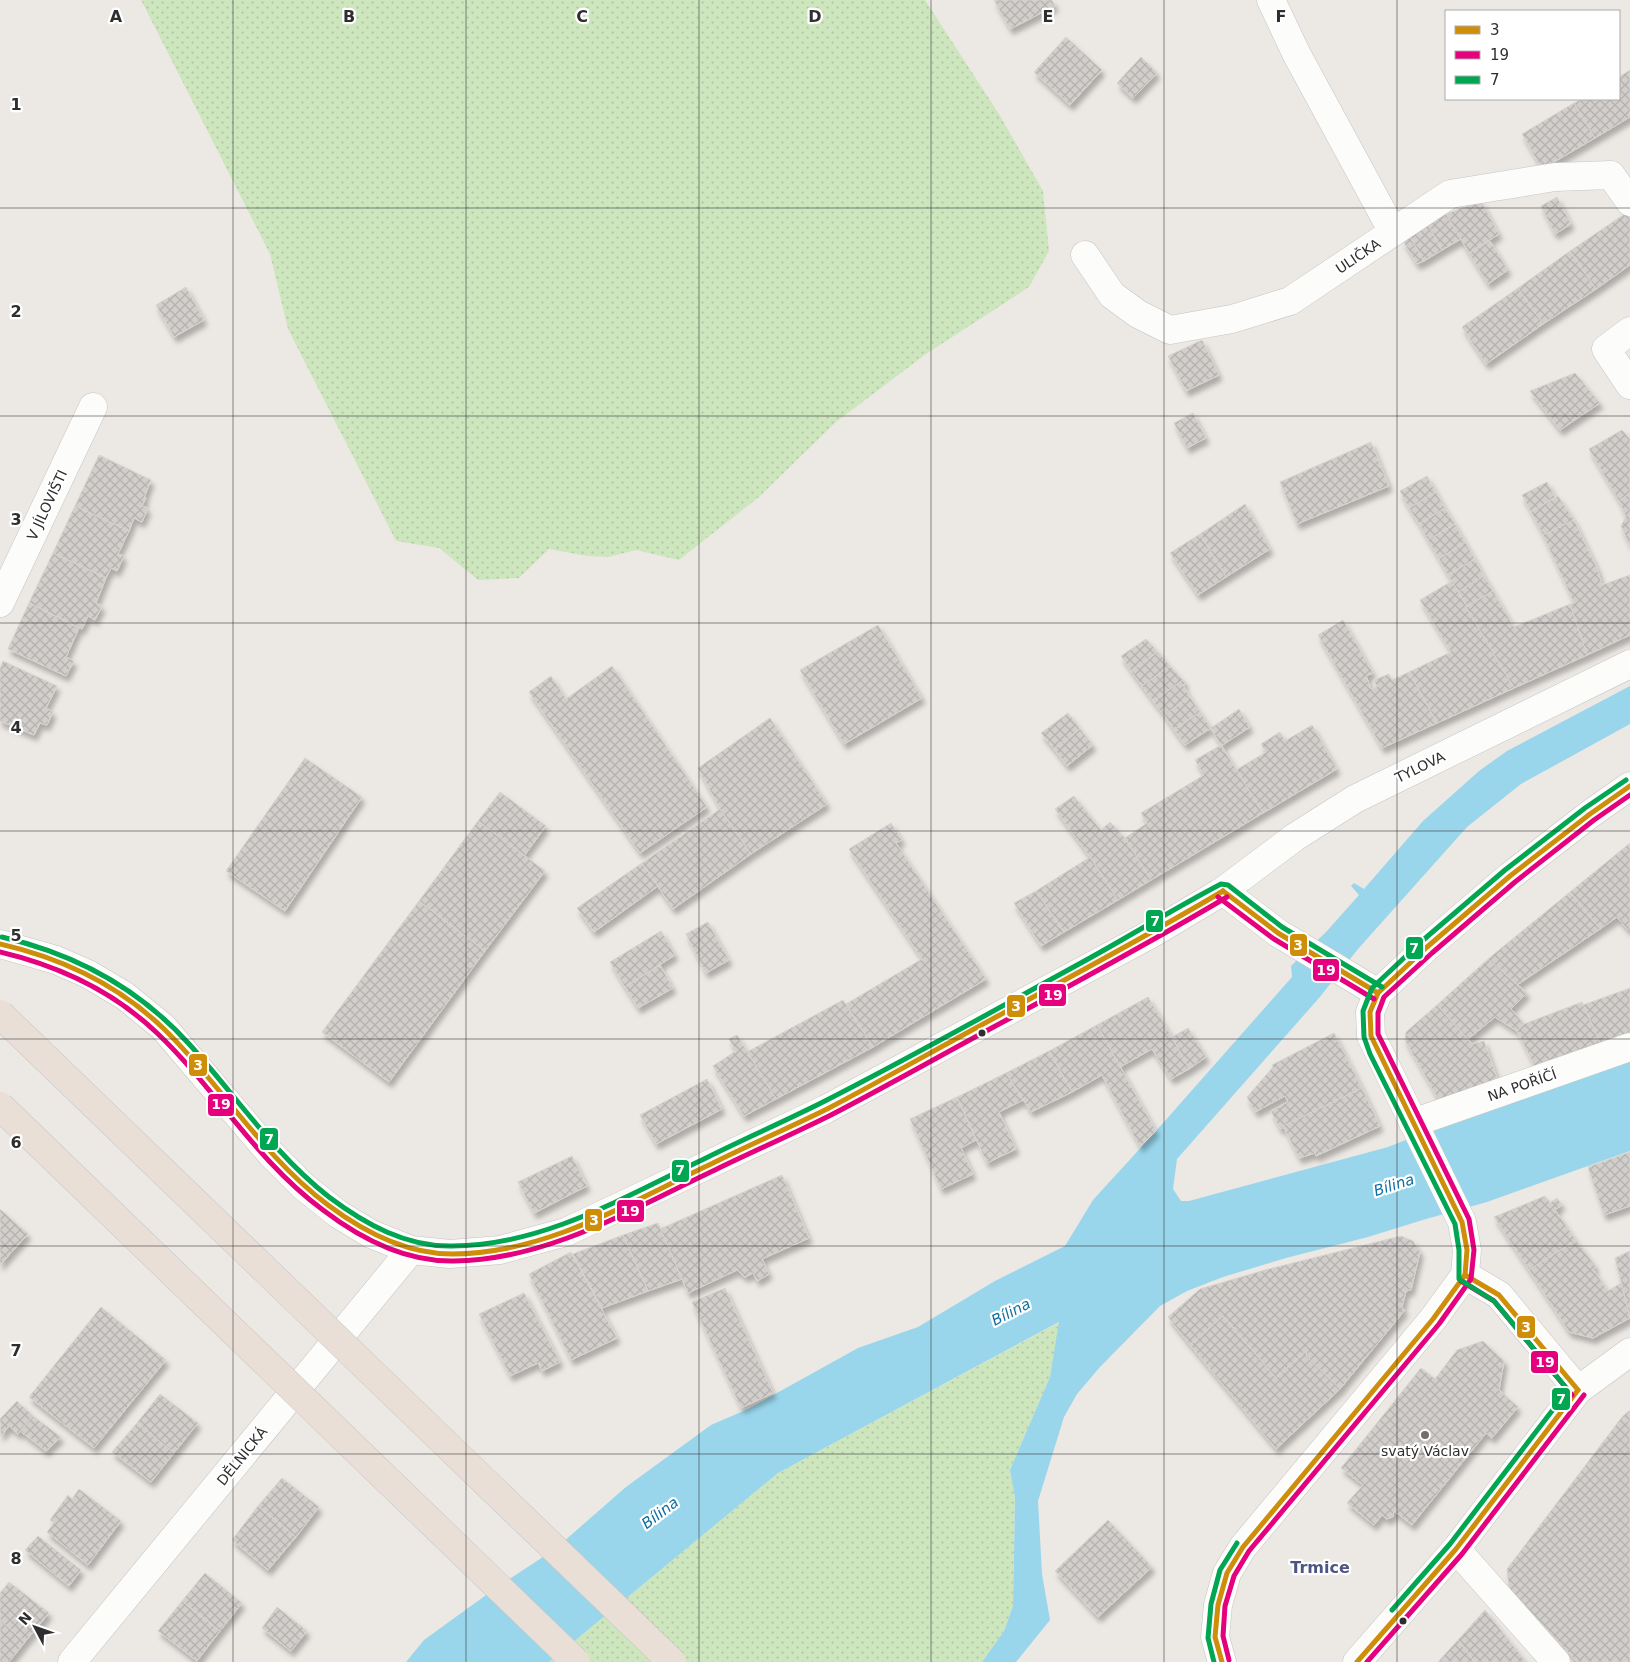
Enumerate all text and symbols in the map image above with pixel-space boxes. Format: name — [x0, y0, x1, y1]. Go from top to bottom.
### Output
text: A — [110, 7, 123, 26]
text: B — [343, 7, 355, 26]
text: C — [576, 7, 588, 26]
text: D — [808, 7, 822, 26]
text: E — [1043, 7, 1053, 26]
text: F — [1276, 7, 1286, 26]
legend — [1445, 10, 1620, 100]
text: 3 — [1490, 21, 1500, 39]
text: 19 — [1490, 46, 1509, 64]
text: 7 — [1490, 71, 1500, 89]
text: 1 — [10, 95, 22, 114]
street label: ULIČKA — [1332, 234, 1384, 277]
text: 2 — [10, 302, 22, 321]
street label: V JÍLOVIŠTI — [23, 467, 70, 543]
text: 3 — [10, 510, 22, 529]
text: 4 — [10, 718, 22, 737]
street label: TYLOVA — [1392, 748, 1448, 786]
line badge: 7 — [1145, 909, 1164, 933]
text: 7 — [1150, 913, 1160, 929]
text: 5 — [10, 926, 22, 945]
line badge: 3 — [1289, 933, 1308, 957]
line badge: 7 — [1405, 936, 1424, 960]
text: 3 — [1293, 937, 1303, 953]
text: 7 — [1409, 940, 1419, 956]
line badge: 19 — [1312, 958, 1340, 982]
text: 19 — [1316, 962, 1336, 978]
line badge: 19 — [1038, 983, 1067, 1007]
text: 19 — [1043, 987, 1063, 1003]
line badge: 3 — [1006, 994, 1026, 1018]
text: 3 — [1011, 998, 1021, 1014]
unlabelled marker — [977, 1028, 987, 1038]
line badge: 3 — [188, 1053, 208, 1077]
text: 3 — [193, 1057, 203, 1073]
street label: NA POŘÍČÍ — [1485, 1065, 1559, 1104]
line badge: 19 — [207, 1093, 235, 1117]
text: 19 — [211, 1096, 231, 1112]
line badge: 7 — [259, 1127, 279, 1151]
text: 7 — [264, 1131, 274, 1147]
text: 6 — [10, 1133, 22, 1152]
line badge: 7 — [671, 1159, 690, 1183]
text: 7 — [675, 1162, 685, 1178]
water label: Bílina — [1371, 1170, 1417, 1200]
line badge: 19 — [616, 1199, 645, 1223]
text: 19 — [620, 1203, 640, 1219]
line badge: 3 — [584, 1208, 603, 1232]
text: 3 — [589, 1212, 599, 1228]
water label: Bílina — [988, 1295, 1034, 1329]
line badge: 3 — [1516, 1315, 1536, 1339]
text: 3 — [1521, 1319, 1531, 1335]
text: 7 — [10, 1341, 22, 1360]
line badge: 19 — [1530, 1350, 1559, 1374]
text: 19 — [1535, 1354, 1555, 1370]
line badge: 7 — [1551, 1387, 1571, 1411]
text: 7 — [1556, 1391, 1566, 1407]
street label: DĚLNICKÁ — [214, 1423, 271, 1488]
marker: svatý Václav — [1419, 1429, 1431, 1441]
place label: svatý Václav — [1381, 1443, 1469, 1459]
water label: Bílina — [638, 1493, 682, 1533]
text: 8 — [10, 1549, 22, 1568]
district label: Trmice — [1290, 1558, 1350, 1577]
north arrow — [10, 1602, 60, 1652]
text: N — [15, 1609, 35, 1628]
unlabelled marker — [1398, 1616, 1408, 1626]

